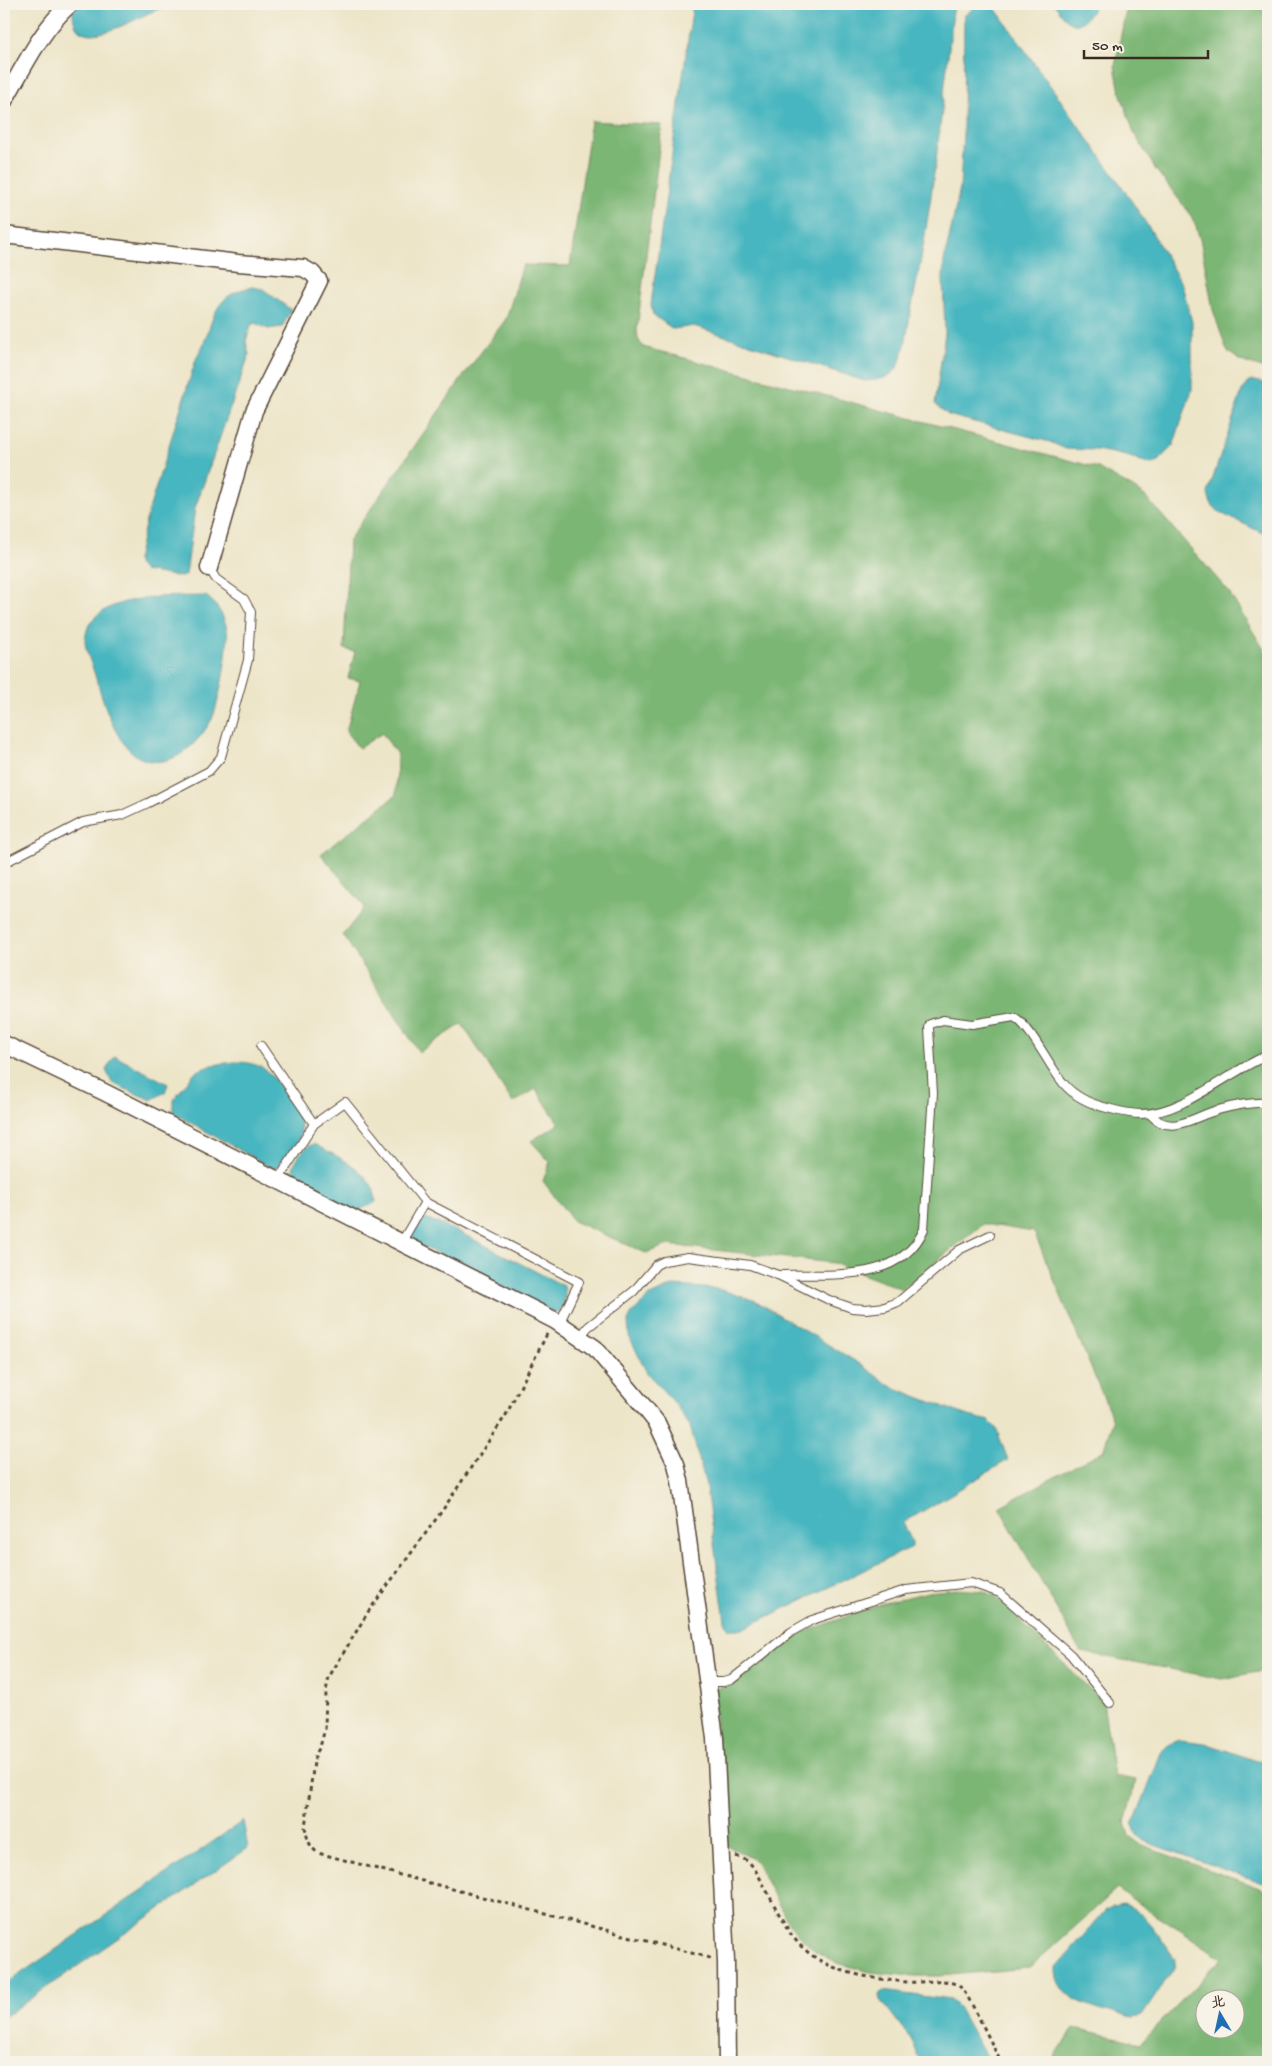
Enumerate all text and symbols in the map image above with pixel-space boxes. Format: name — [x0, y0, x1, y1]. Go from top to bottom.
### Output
scale bar — [1084, 28, 1208, 60]
text: 50 m — [1092, 38, 1123, 56]
north arrow — [1194, 1988, 1244, 2038]
text: 北 — [1210, 1994, 1227, 2013]

